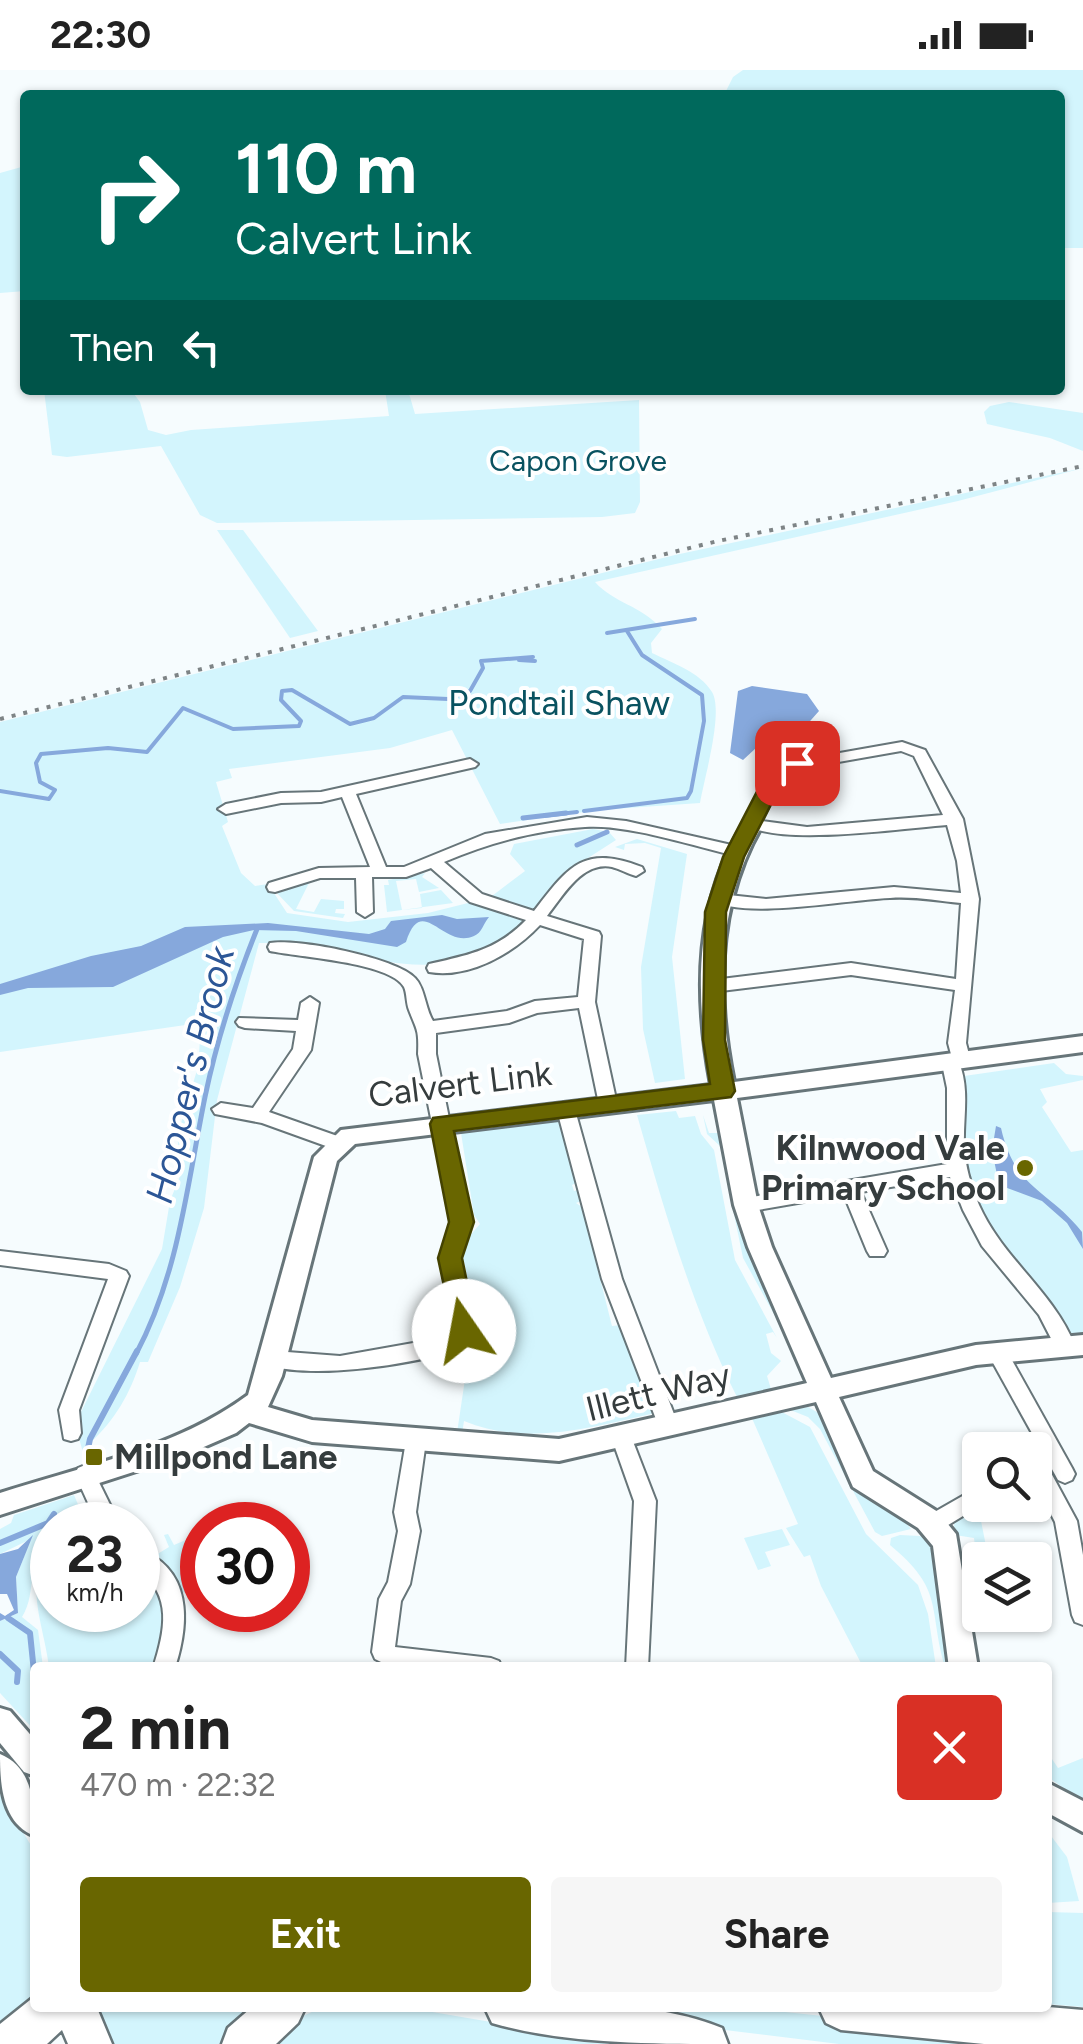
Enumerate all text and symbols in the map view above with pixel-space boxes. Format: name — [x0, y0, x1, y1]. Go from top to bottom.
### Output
text: 22:30 — [50, 12, 151, 58]
text: 110 m — [235, 126, 417, 211]
icon: right — [70, 130, 200, 260]
text: Calvert Link — [235, 211, 472, 265]
icon: left — [174, 320, 229, 375]
text: Then — [70, 325, 154, 371]
park label: Capon Grove — [489, 442, 667, 479]
park label: Pondtail Shaw — [448, 682, 670, 724]
pin — [755, 721, 840, 806]
icon: arrive — [770, 736, 825, 791]
water label: Hopper's Brook — [136, 940, 244, 1208]
street label: Calvert Link — [366, 1052, 554, 1116]
place label: Kilnwood Vale Primary School — [761, 1127, 1005, 1209]
marker: Kilnwood Vale Primary School — [1014, 1157, 1036, 1179]
position arrow — [412, 1279, 516, 1383]
street label: Illett Way — [581, 1354, 735, 1430]
map controls — [962, 1432, 1052, 1632]
button: search — [962, 1432, 1052, 1522]
place label: Millpond Lane — [114, 1436, 338, 1478]
marker: Millpond Lane — [83, 1446, 105, 1468]
speed limit sign: 30 — [180, 1502, 310, 1632]
text: 23 — [67, 1524, 123, 1585]
button: layers — [962, 1542, 1052, 1632]
text: km/h — [66, 1577, 124, 1607]
text: 2 min — [80, 1692, 231, 1764]
button: close — [897, 1695, 1002, 1800]
text: 470 m · 22:32 — [80, 1766, 276, 1804]
button: Exit — [80, 1877, 531, 1992]
button: Share — [551, 1877, 1002, 1992]

